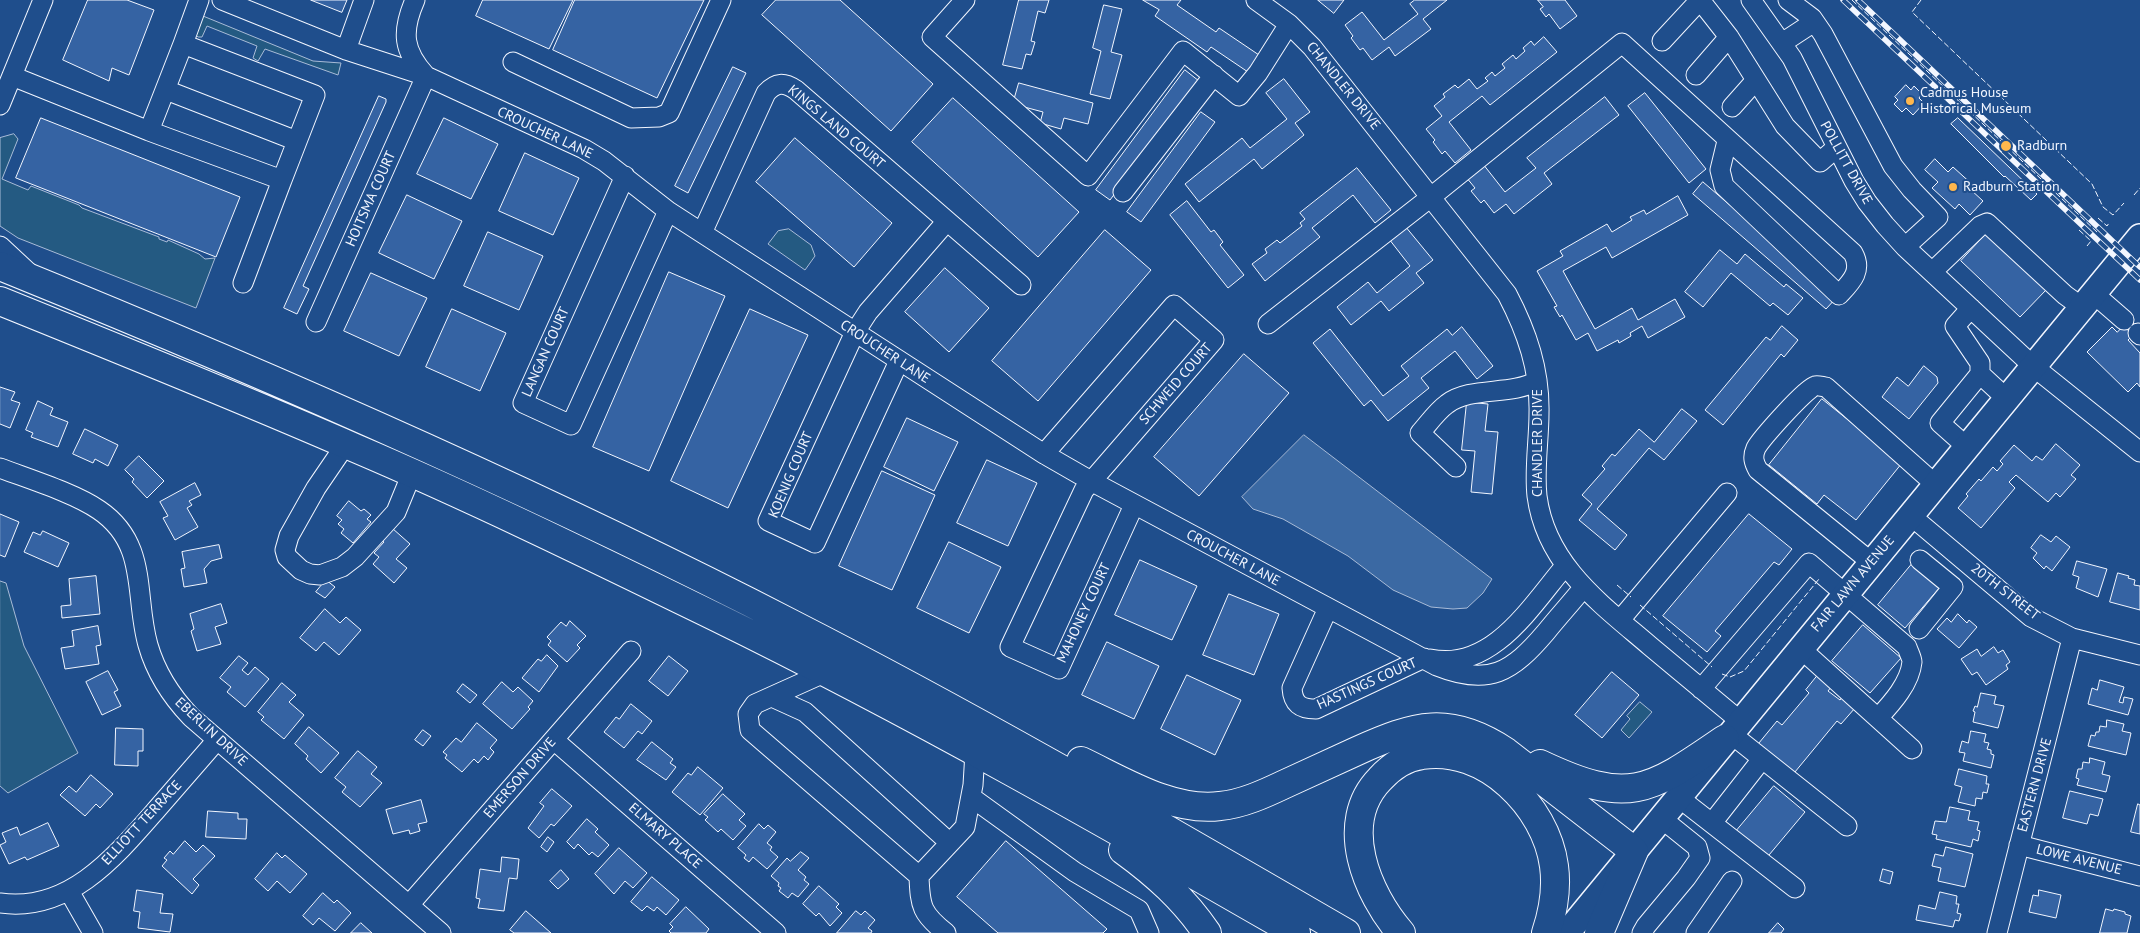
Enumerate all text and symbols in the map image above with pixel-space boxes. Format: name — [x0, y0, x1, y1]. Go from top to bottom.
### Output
street label: CHANDLER DRIVE — [1302, 39, 1384, 133]
street label: KINGS LAND COURT — [784, 82, 888, 172]
place label: Cadmus House Historical Museum — [1920, 85, 2031, 118]
marker: Cadmus House Historical Museum — [1904, 95, 1916, 107]
street label: CROUCHER LANE — [494, 103, 596, 163]
street label: POLLITT DRIVE — [1816, 119, 1876, 207]
place label: Radburn — [2017, 138, 2067, 154]
marker: Radburn — [1999, 139, 2013, 153]
street label: HOITSMA COURT — [342, 149, 400, 249]
place label: Radburn Station — [1963, 179, 2060, 195]
marker: Radburn Station — [1947, 181, 1959, 193]
street label: LANGAN COURT — [519, 305, 573, 399]
street label: CROUCHER LANE — [837, 317, 933, 387]
street label: SCHWEID COURT — [1136, 340, 1216, 428]
street label: CHANDLER DRIVE — [1530, 389, 1546, 497]
street label: KOENIG COURT — [765, 429, 817, 521]
street label: CROUCHER LANE — [1183, 526, 1283, 590]
street label: FAIR LAWN AVENUE — [1808, 532, 1898, 636]
street label: MAHONEY COURT — [1054, 560, 1114, 666]
street label: 20TH STREET — [1967, 560, 2043, 624]
street label: HASTINGS COURT — [1314, 654, 1420, 714]
street label: EBERLIN DRIVE — [171, 694, 251, 770]
street label: EMERSON DRIVE — [480, 734, 560, 822]
street label: EASTERN DRIVE — [2014, 736, 2056, 834]
street label: ELLIOTT TERRACE — [99, 777, 185, 869]
street label: ELMARY PLACE — [625, 800, 705, 872]
street label: LOWE AVENUE — [2035, 841, 2123, 879]

